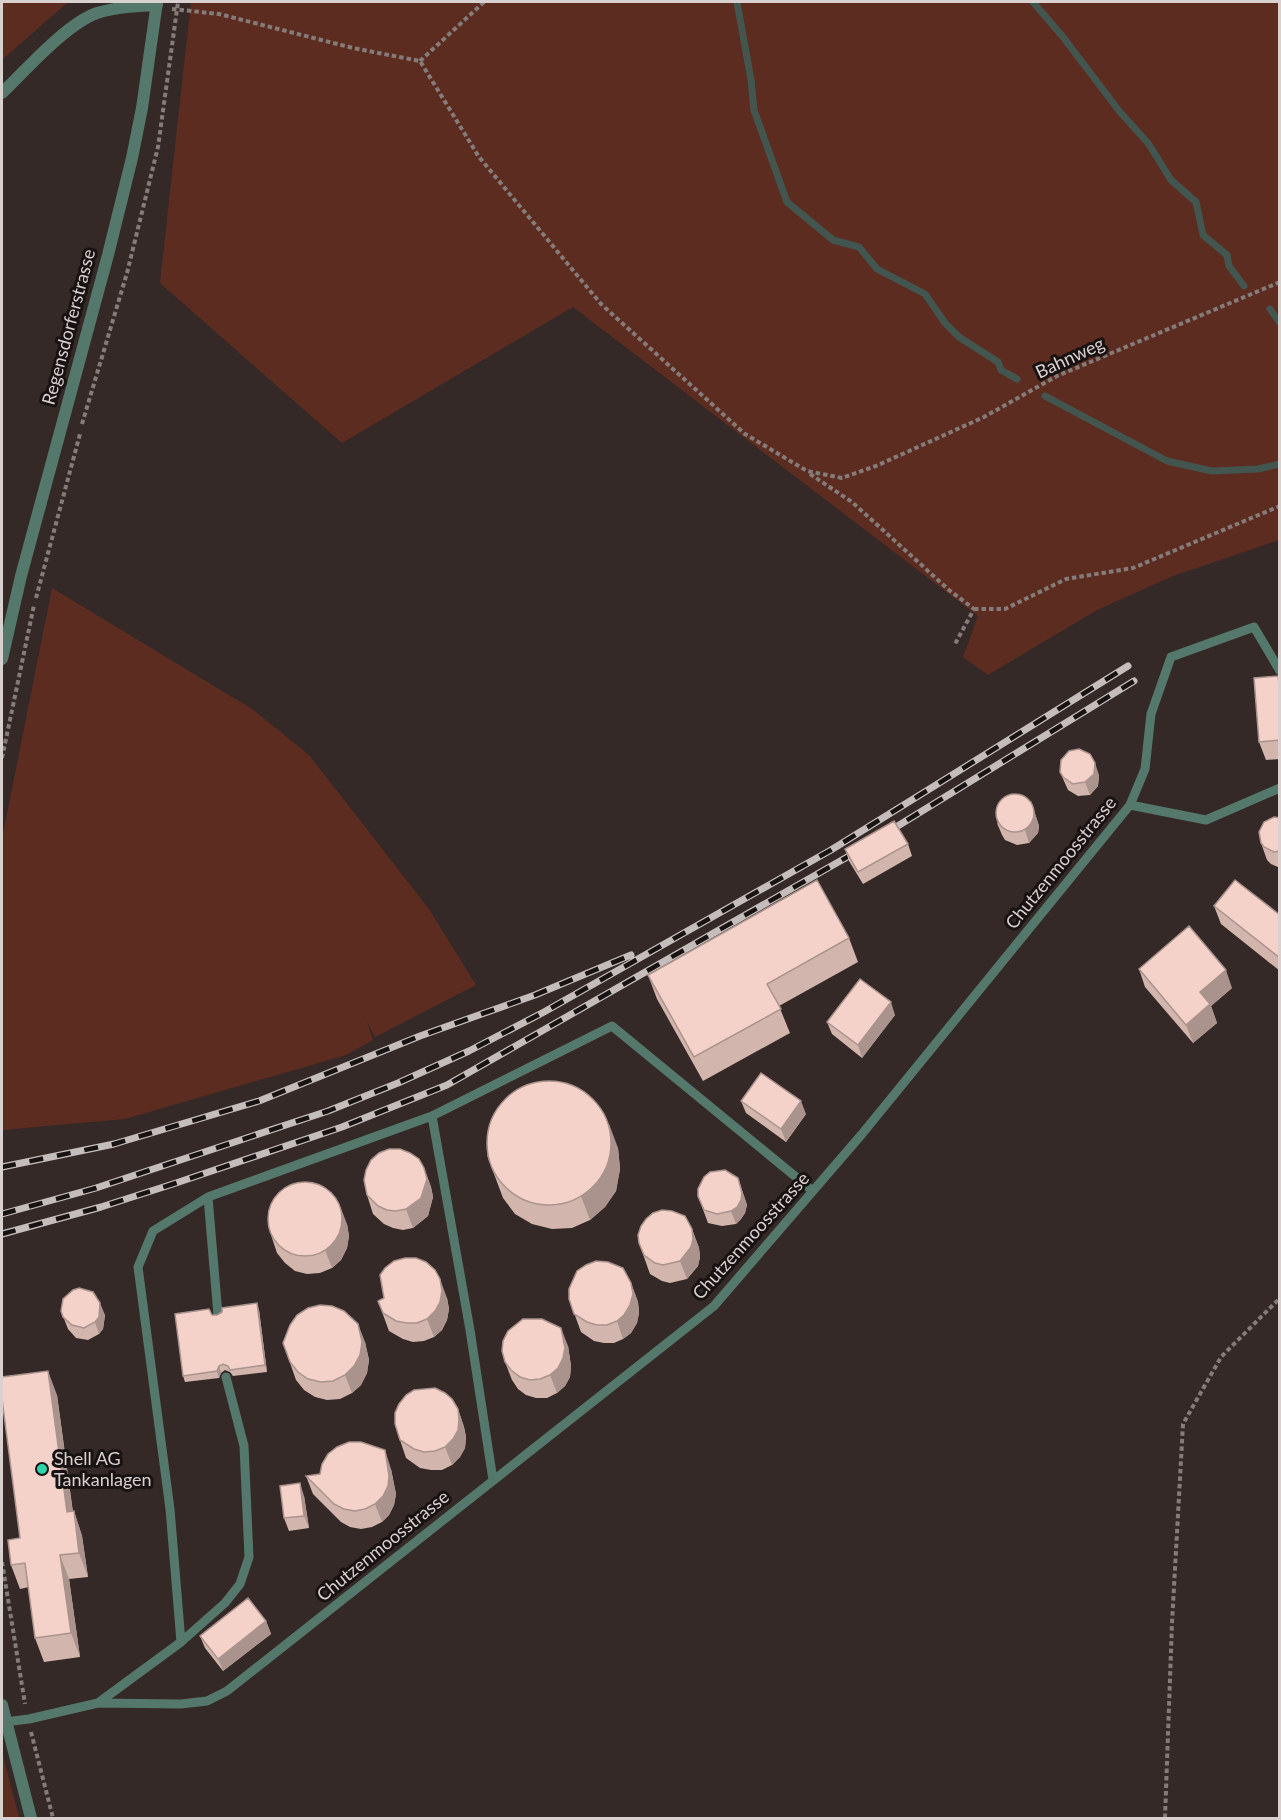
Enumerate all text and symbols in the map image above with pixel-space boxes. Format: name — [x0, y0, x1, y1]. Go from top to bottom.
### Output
street label: Regensdorferstrasse — [37, 246, 99, 407]
street label: Bahnweg — [1032, 332, 1107, 383]
street label: Chutzenmoosstrasse — [1000, 792, 1120, 933]
street label: Chutzenmoosstrasse — [687, 1167, 813, 1304]
place label: Shell AG Tankanlagen — [54, 1447, 152, 1490]
marker: Shell AG Tankanlagen — [35, 1462, 49, 1476]
street label: Chutzenmoosstrasse — [312, 1485, 453, 1605]

